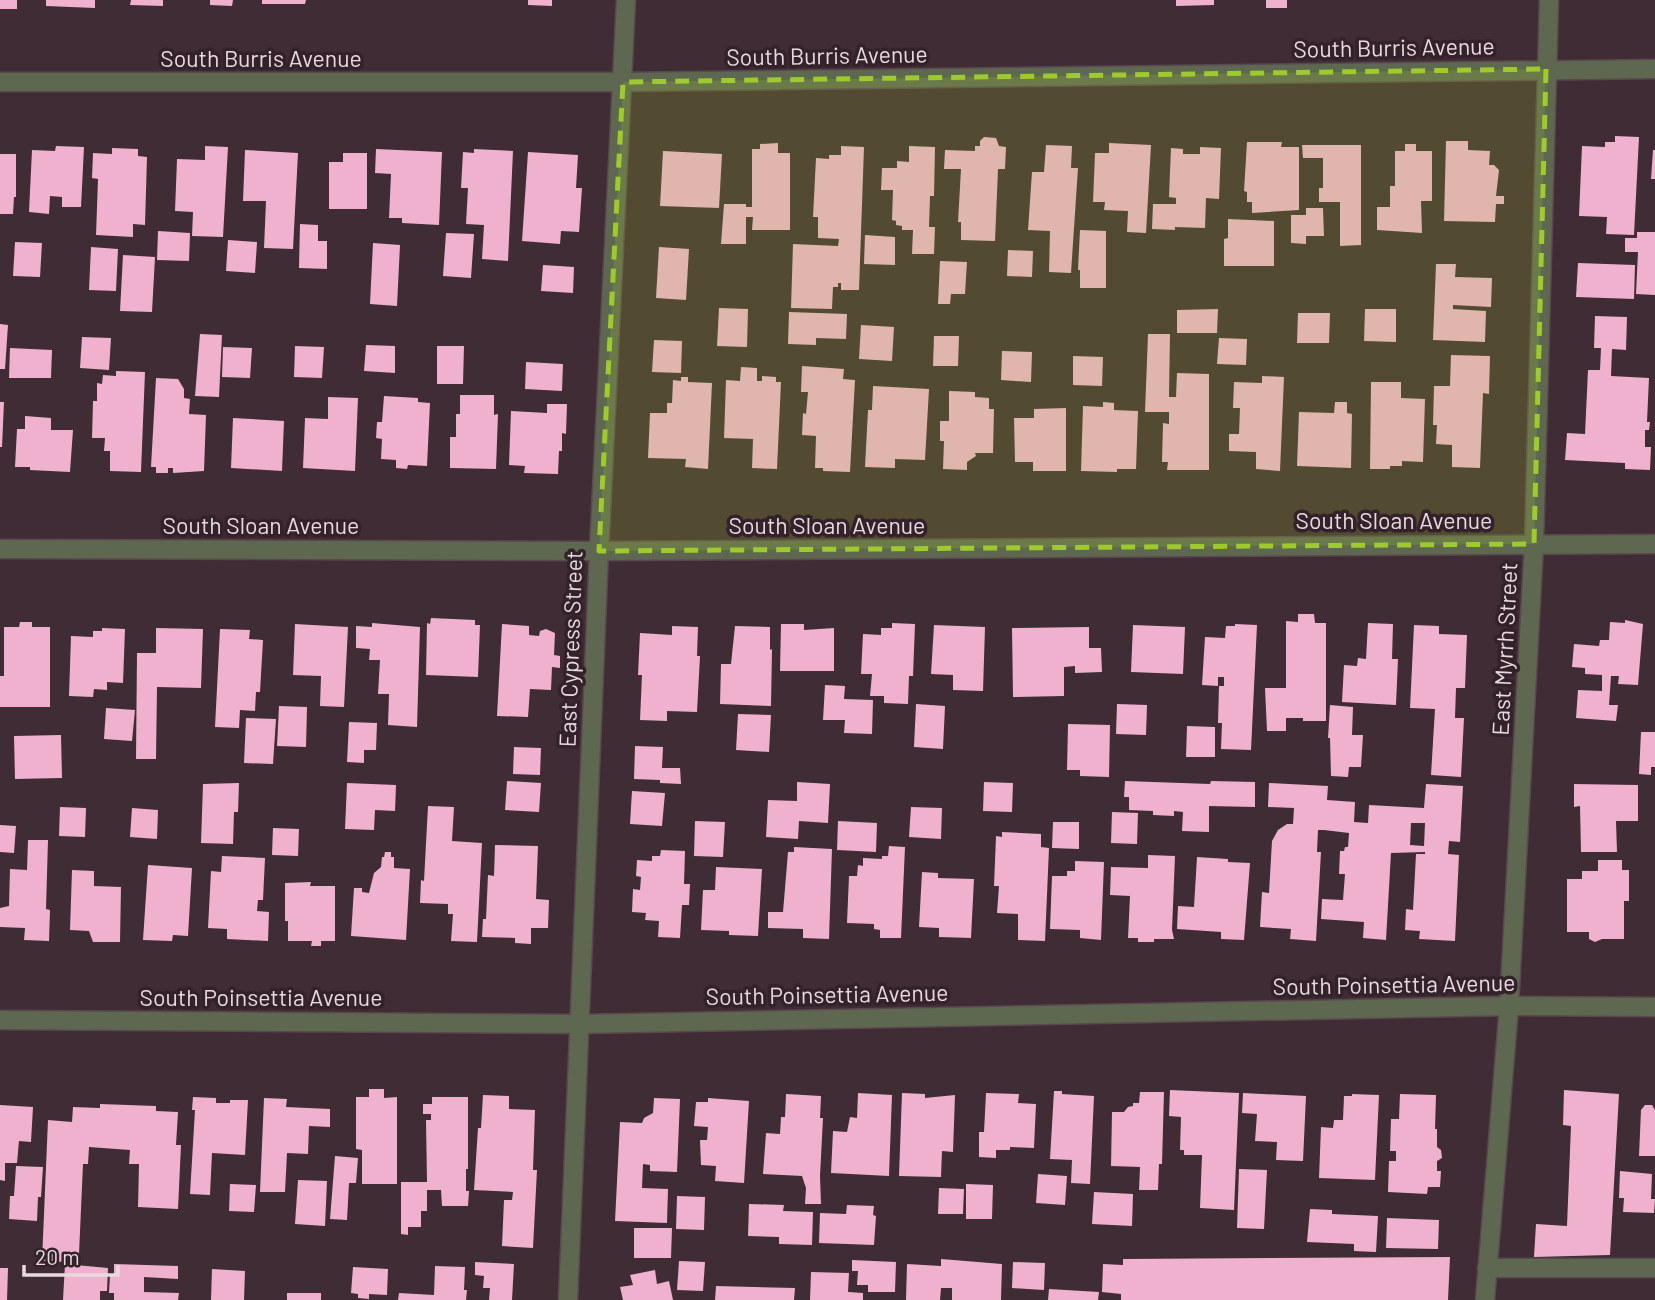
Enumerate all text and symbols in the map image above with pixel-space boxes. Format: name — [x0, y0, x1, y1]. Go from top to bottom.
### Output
street label: South Burris Avenue — [1293, 31, 1495, 63]
street label: South Burris Avenue — [726, 39, 928, 71]
street label: South Burris Avenue — [160, 44, 362, 72]
street label: South Sloan Avenue — [1296, 506, 1492, 534]
street label: South Sloan Avenue — [163, 511, 359, 539]
street label: South Sloan Avenue — [729, 511, 925, 539]
street label: East Cypress Street — [553, 550, 587, 748]
street label: East Myrrh Street — [1485, 562, 1523, 736]
street label: South Poinsettia Avenue — [1272, 968, 1516, 1000]
street label: South Poinsettia Avenue — [705, 978, 949, 1010]
street label: South Poinsettia Avenue — [140, 983, 382, 1011]
scale bar — [24, 1234, 119, 1278]
text: 20 m — [35, 1244, 80, 1269]

